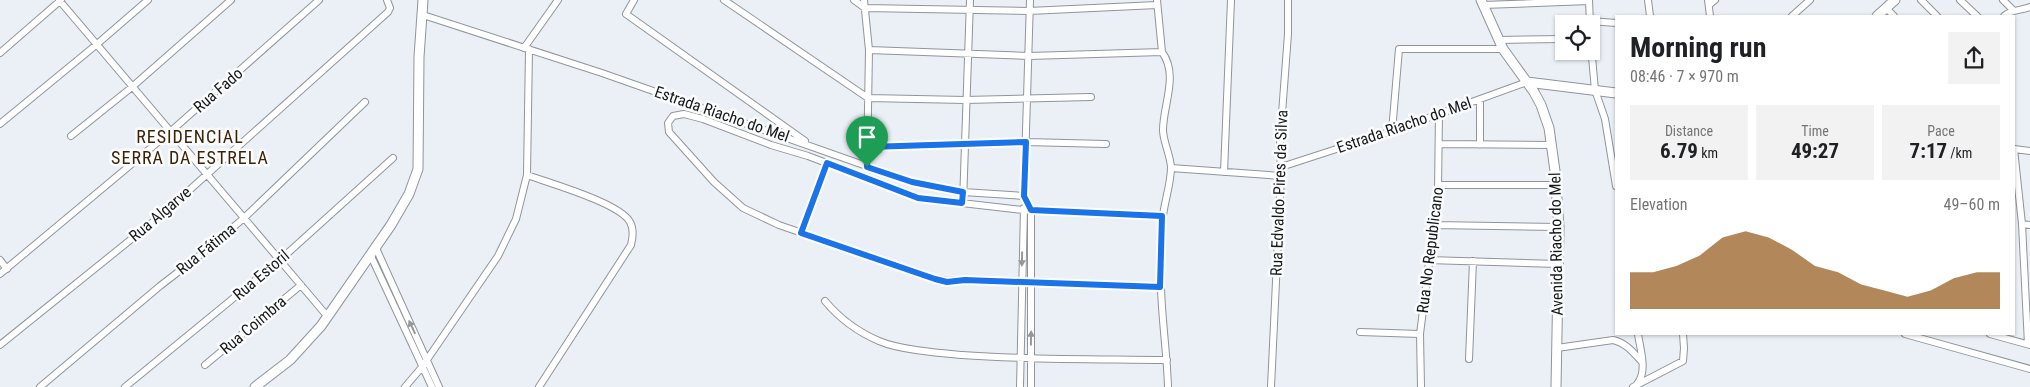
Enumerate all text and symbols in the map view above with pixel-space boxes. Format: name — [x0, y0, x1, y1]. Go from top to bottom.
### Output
map controls — [1555, 15, 1600, 60]
button: locate — [1555, 15, 1600, 60]
text: Morning run — [1630, 31, 1766, 64]
button: share — [1948, 32, 2000, 84]
street label: Rua Fado — [190, 64, 246, 116]
text: 08:46 · 7 × 970 m — [1630, 67, 1739, 86]
street label: Estrada Riacho do Mel — [652, 82, 792, 146]
street label: Estrada Riacho do Mel — [1334, 93, 1474, 157]
street label: Rua Edvaldo Pires da Silva — [1267, 110, 1291, 276]
pin — [846, 116, 888, 167]
icon: arrive — [853, 123, 881, 151]
text: Distance — [1665, 123, 1713, 139]
text: Time — [1801, 123, 1829, 139]
text: Pace — [1927, 123, 1955, 139]
district label: RESIDENCIAL SERRA DA ESTRELA — [111, 126, 269, 168]
text: 6.79 — [1660, 139, 1698, 163]
text: 49:27 — [1791, 139, 1839, 163]
text: 7:17 — [1910, 139, 1947, 163]
text: km — [1698, 145, 1718, 161]
text: /km — [1947, 145, 1972, 161]
street label: Avenida Riacho do Mel — [1545, 172, 1567, 316]
street label: Rua Algarve — [125, 183, 195, 245]
street label: Rua No Republicano — [1413, 186, 1447, 314]
text: Elevation — [1630, 195, 1688, 214]
text: 49–60 m — [1944, 195, 2000, 214]
street label: Rua Fátima — [173, 219, 239, 279]
street label: Rua Estoril — [229, 246, 293, 304]
one-way arrow — [1018, 251, 1026, 267]
street label: Rua Coimbra — [216, 292, 290, 358]
one-way arrow — [407, 320, 415, 334]
one-way arrow — [1027, 330, 1035, 346]

